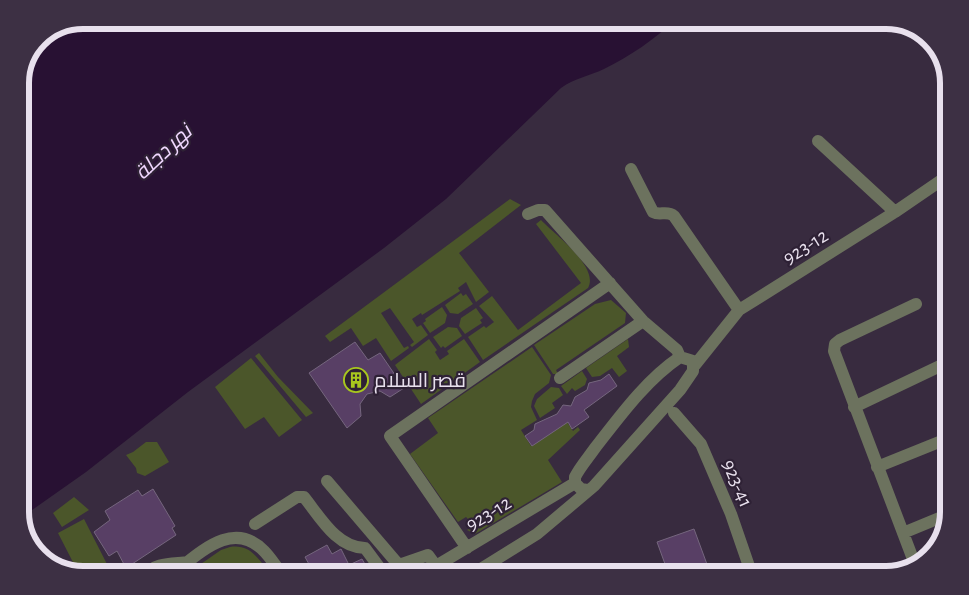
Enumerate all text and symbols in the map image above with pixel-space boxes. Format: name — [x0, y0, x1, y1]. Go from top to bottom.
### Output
water label: نهر دجلة — [131, 119, 199, 185]
street label: 923-12 — [780, 225, 832, 268]
building icon: قصر السلام — [343, 367, 369, 393]
place label: قصر السلام — [374, 371, 466, 394]
street label: 923-41 — [718, 457, 756, 510]
street label: 923-12 — [462, 493, 515, 535]

